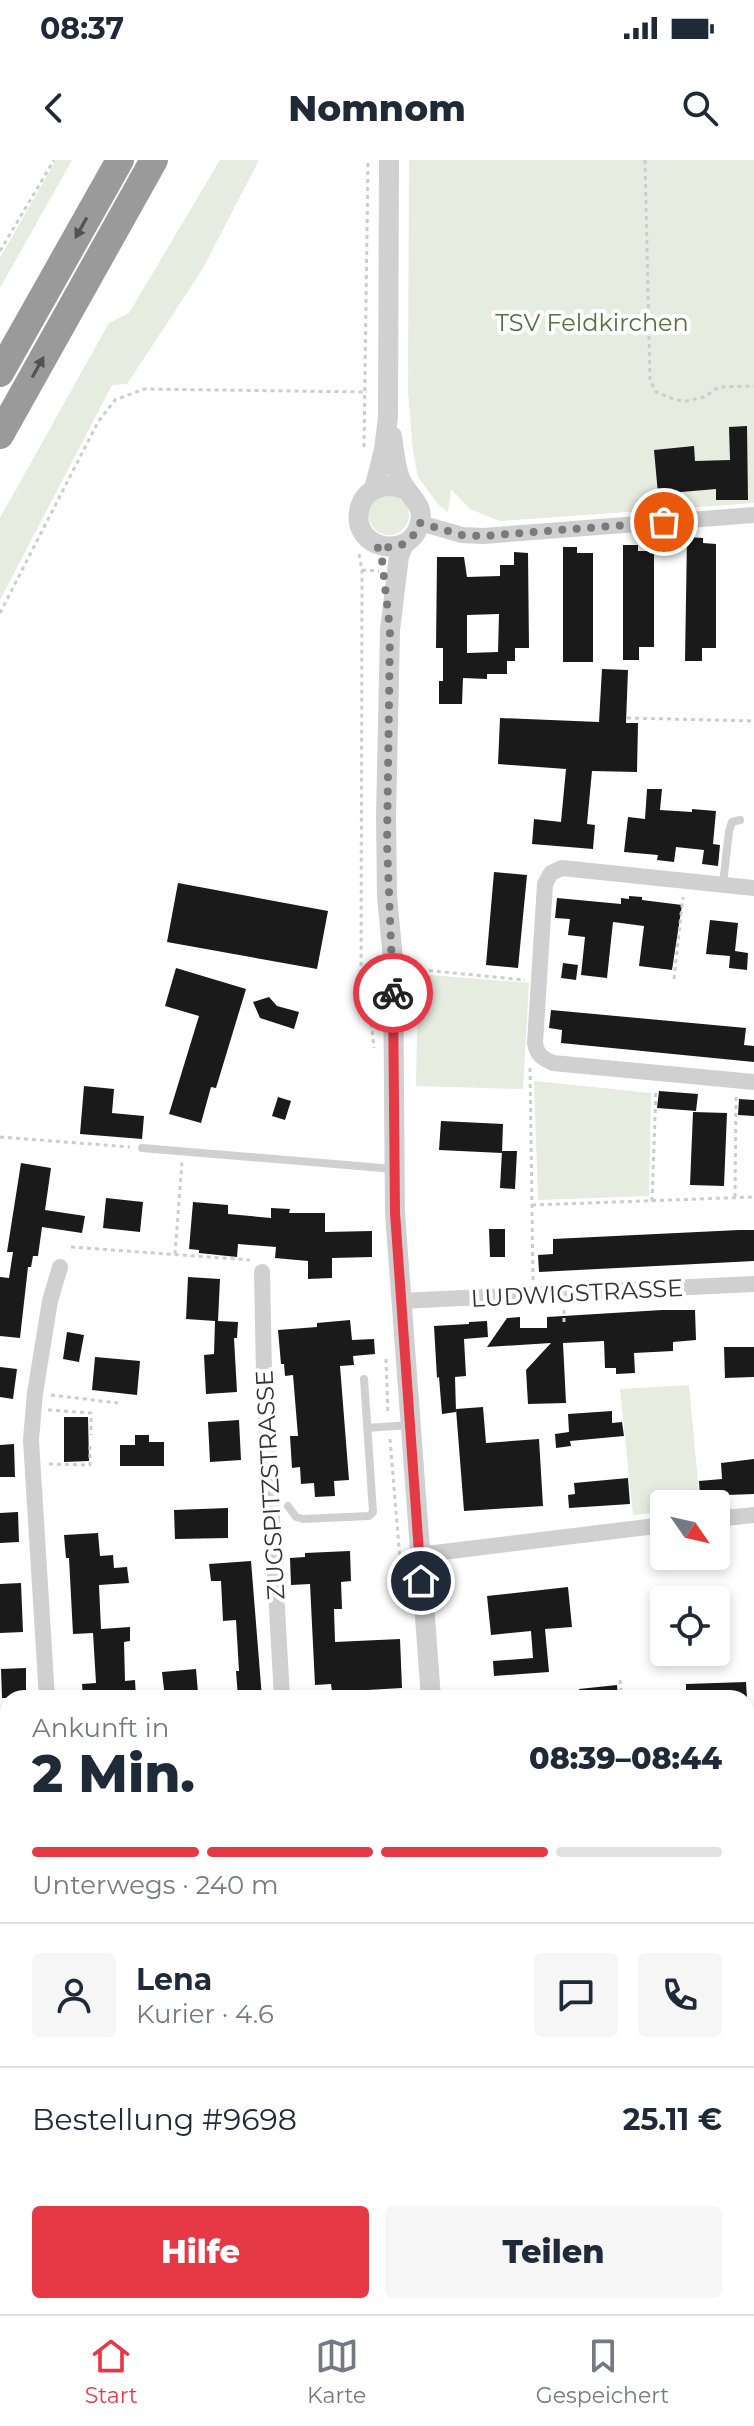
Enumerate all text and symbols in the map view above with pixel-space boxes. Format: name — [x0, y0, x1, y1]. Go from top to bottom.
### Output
text: 08:37 — [40, 10, 124, 47]
icon: back — [32, 86, 76, 130]
text: Nomnom — [288, 86, 466, 130]
icon: search — [678, 86, 722, 130]
one-way arrow — [74, 217, 88, 239]
park label: TSV Feldkirchen — [495, 308, 689, 337]
one-way arrow — [31, 355, 45, 378]
pin — [630, 488, 698, 556]
icon: bag — [642, 500, 686, 544]
courier — [353, 953, 433, 1033]
icon: bike — [371, 971, 415, 1015]
street label: LUDWIGSTRASSE — [470, 1273, 684, 1313]
street label: ZUGSPITZSTRASSE — [250, 1369, 290, 1601]
north arrow — [650, 1490, 730, 1570]
map controls — [650, 1490, 730, 1666]
pin — [387, 1547, 455, 1615]
icon: home — [399, 1559, 443, 1603]
button: locate — [650, 1586, 730, 1666]
text: Ankunft in — [32, 1712, 169, 1744]
text: 08:39–08:44 — [529, 1740, 722, 1777]
text: 2 Min. — [32, 1742, 195, 1805]
text: Unterwegs · 240 m — [32, 1869, 279, 1901]
button: person — [32, 1953, 116, 2037]
button: chat — [534, 1953, 618, 2037]
button: phone — [638, 1953, 722, 2037]
text: Lena — [136, 1961, 212, 1998]
text: Kurier · 4.6 — [136, 1998, 274, 2030]
text: Bestellung #9698 — [32, 2101, 297, 2138]
text: 25.11 € — [623, 2101, 722, 2138]
button: Hilfe — [32, 2206, 369, 2298]
button: Teilen — [385, 2206, 722, 2298]
tab: Start — [85, 2334, 138, 2409]
tab: Karte — [307, 2334, 366, 2409]
tab: Gespeichert — [536, 2334, 669, 2409]

